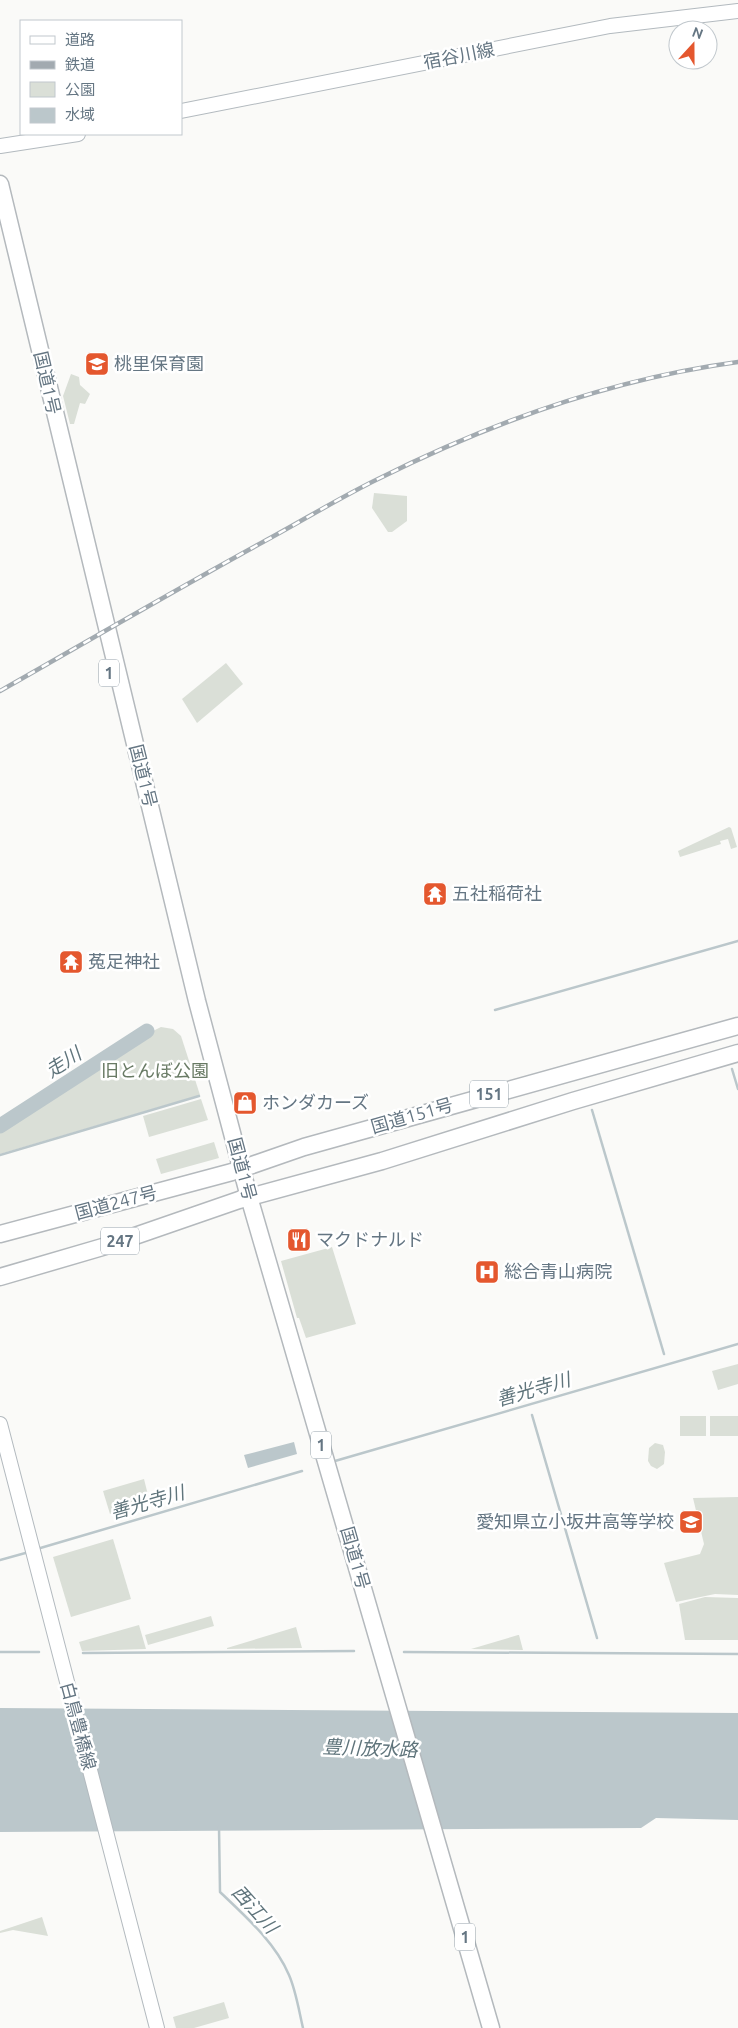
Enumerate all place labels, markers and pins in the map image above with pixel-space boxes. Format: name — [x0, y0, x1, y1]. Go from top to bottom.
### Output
school or university icon: 桃里保育園 — [84, 351, 110, 377]
place label: 桃里保育園 — [114, 353, 204, 373]
temple icon: 五社稲荷社 — [422, 881, 448, 907]
place label: 五社稲荷社 — [452, 883, 542, 903]
temple icon: 菟足神社 — [58, 949, 84, 975]
place label: 菟足神社 — [88, 951, 160, 971]
shop icon: ホンダカーズ — [232, 1090, 258, 1116]
place label: ホンダカーズ — [262, 1092, 369, 1112]
restaurant icon: マクドナルド — [286, 1227, 312, 1253]
place label: マクドナルド — [316, 1229, 424, 1249]
hospital icon: 総合青山病院 — [474, 1259, 500, 1285]
place label: 総合青山病院 — [504, 1261, 612, 1281]
school or university icon: 愛知県立小坂井高等学校 — [678, 1509, 704, 1535]
place label: 愛知県立小坂井高等学校 — [476, 1511, 674, 1531]

